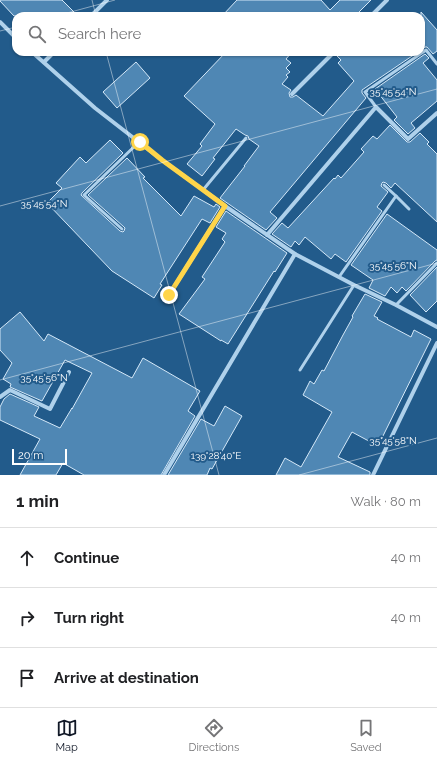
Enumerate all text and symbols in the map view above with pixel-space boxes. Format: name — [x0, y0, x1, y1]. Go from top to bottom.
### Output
search box — [12, 12, 425, 56]
icon: search — [26, 23, 48, 45]
text: Search here — [58, 25, 141, 43]
text: 35°45'54"N — [370, 86, 416, 97]
route start — [131, 133, 149, 151]
text: 35°45'54"N — [21, 198, 67, 209]
text: 35°45'56"N — [369, 260, 417, 271]
route end — [160, 286, 178, 304]
text: 35°45'56"N — [20, 372, 68, 383]
text: 35°45'58"N — [369, 435, 417, 446]
scale bar — [12, 447, 67, 466]
text: 20 m — [18, 449, 43, 462]
text: 139°28'40"E — [191, 450, 241, 461]
text: 1 min — [16, 491, 59, 511]
text: Walk · 80 m — [351, 494, 421, 509]
icon: ahead — [16, 547, 38, 569]
text: Continue — [54, 549, 119, 567]
text: 40 m — [391, 550, 421, 565]
icon: right — [16, 607, 38, 629]
text: Turn right — [54, 609, 124, 627]
text: 40 m — [391, 610, 421, 625]
icon: arrive — [16, 667, 38, 689]
text: Arrive at destination — [54, 669, 199, 687]
tab: Map — [55, 717, 78, 754]
tab: Directions — [189, 717, 239, 754]
tab: Saved — [350, 717, 382, 754]

